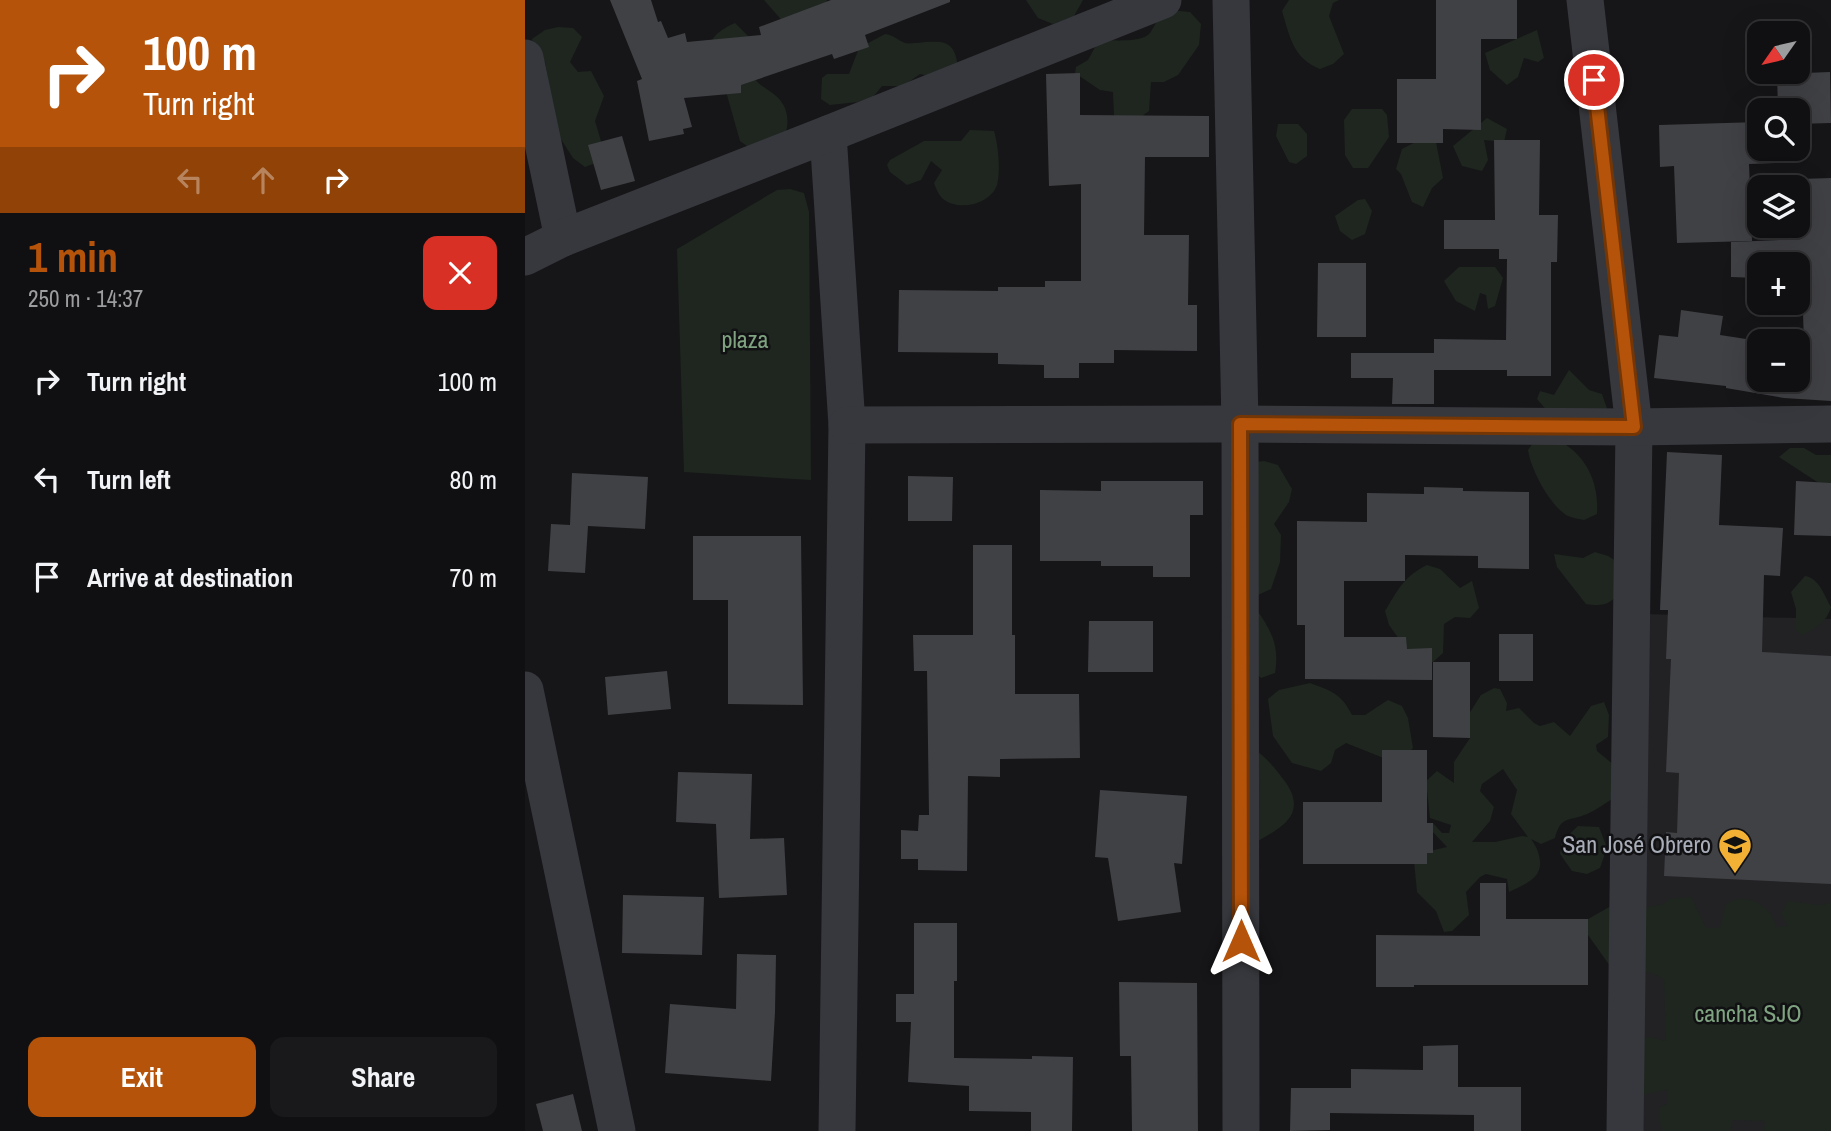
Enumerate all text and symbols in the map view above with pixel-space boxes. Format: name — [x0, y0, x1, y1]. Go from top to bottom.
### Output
text: 100 m — [143, 19, 257, 85]
north arrow — [1747, 21, 1809, 84]
map controls — [1747, 21, 1810, 392]
icon: right — [28, 28, 119, 119]
pin — [1564, 50, 1624, 110]
icon: arrive — [1575, 61, 1613, 99]
text: Turn right — [143, 82, 255, 125]
button: search — [1747, 98, 1810, 161]
icon: left — [171, 161, 209, 199]
icon: ahead — [244, 161, 282, 199]
icon: right — [317, 161, 355, 199]
button: layers — [1747, 175, 1810, 238]
text: 1 min — [28, 229, 118, 285]
button: close — [423, 236, 497, 310]
button: + — [1747, 252, 1810, 315]
text: 250 m · 14:37 — [28, 283, 143, 314]
park label: plaza — [721, 323, 769, 355]
button: − — [1747, 329, 1810, 392]
icon: right — [28, 362, 66, 400]
text: Turn right — [87, 364, 186, 399]
text: 100 m — [438, 364, 497, 399]
icon: left — [28, 460, 66, 498]
text: Turn left — [87, 462, 171, 497]
text: 80 m — [450, 462, 497, 497]
icon: arrive — [28, 558, 66, 596]
text: Arrive at destination — [87, 560, 293, 595]
text: 70 m — [450, 560, 497, 595]
school or university icon: San José Obrero — [1716, 826, 1754, 875]
place label: San José Obrero — [1562, 828, 1711, 860]
position arrow — [1204, 904, 1278, 978]
park label: cancha SJO — [1694, 997, 1802, 1029]
button: Exit — [28, 1037, 256, 1117]
button: Share — [270, 1037, 497, 1117]

